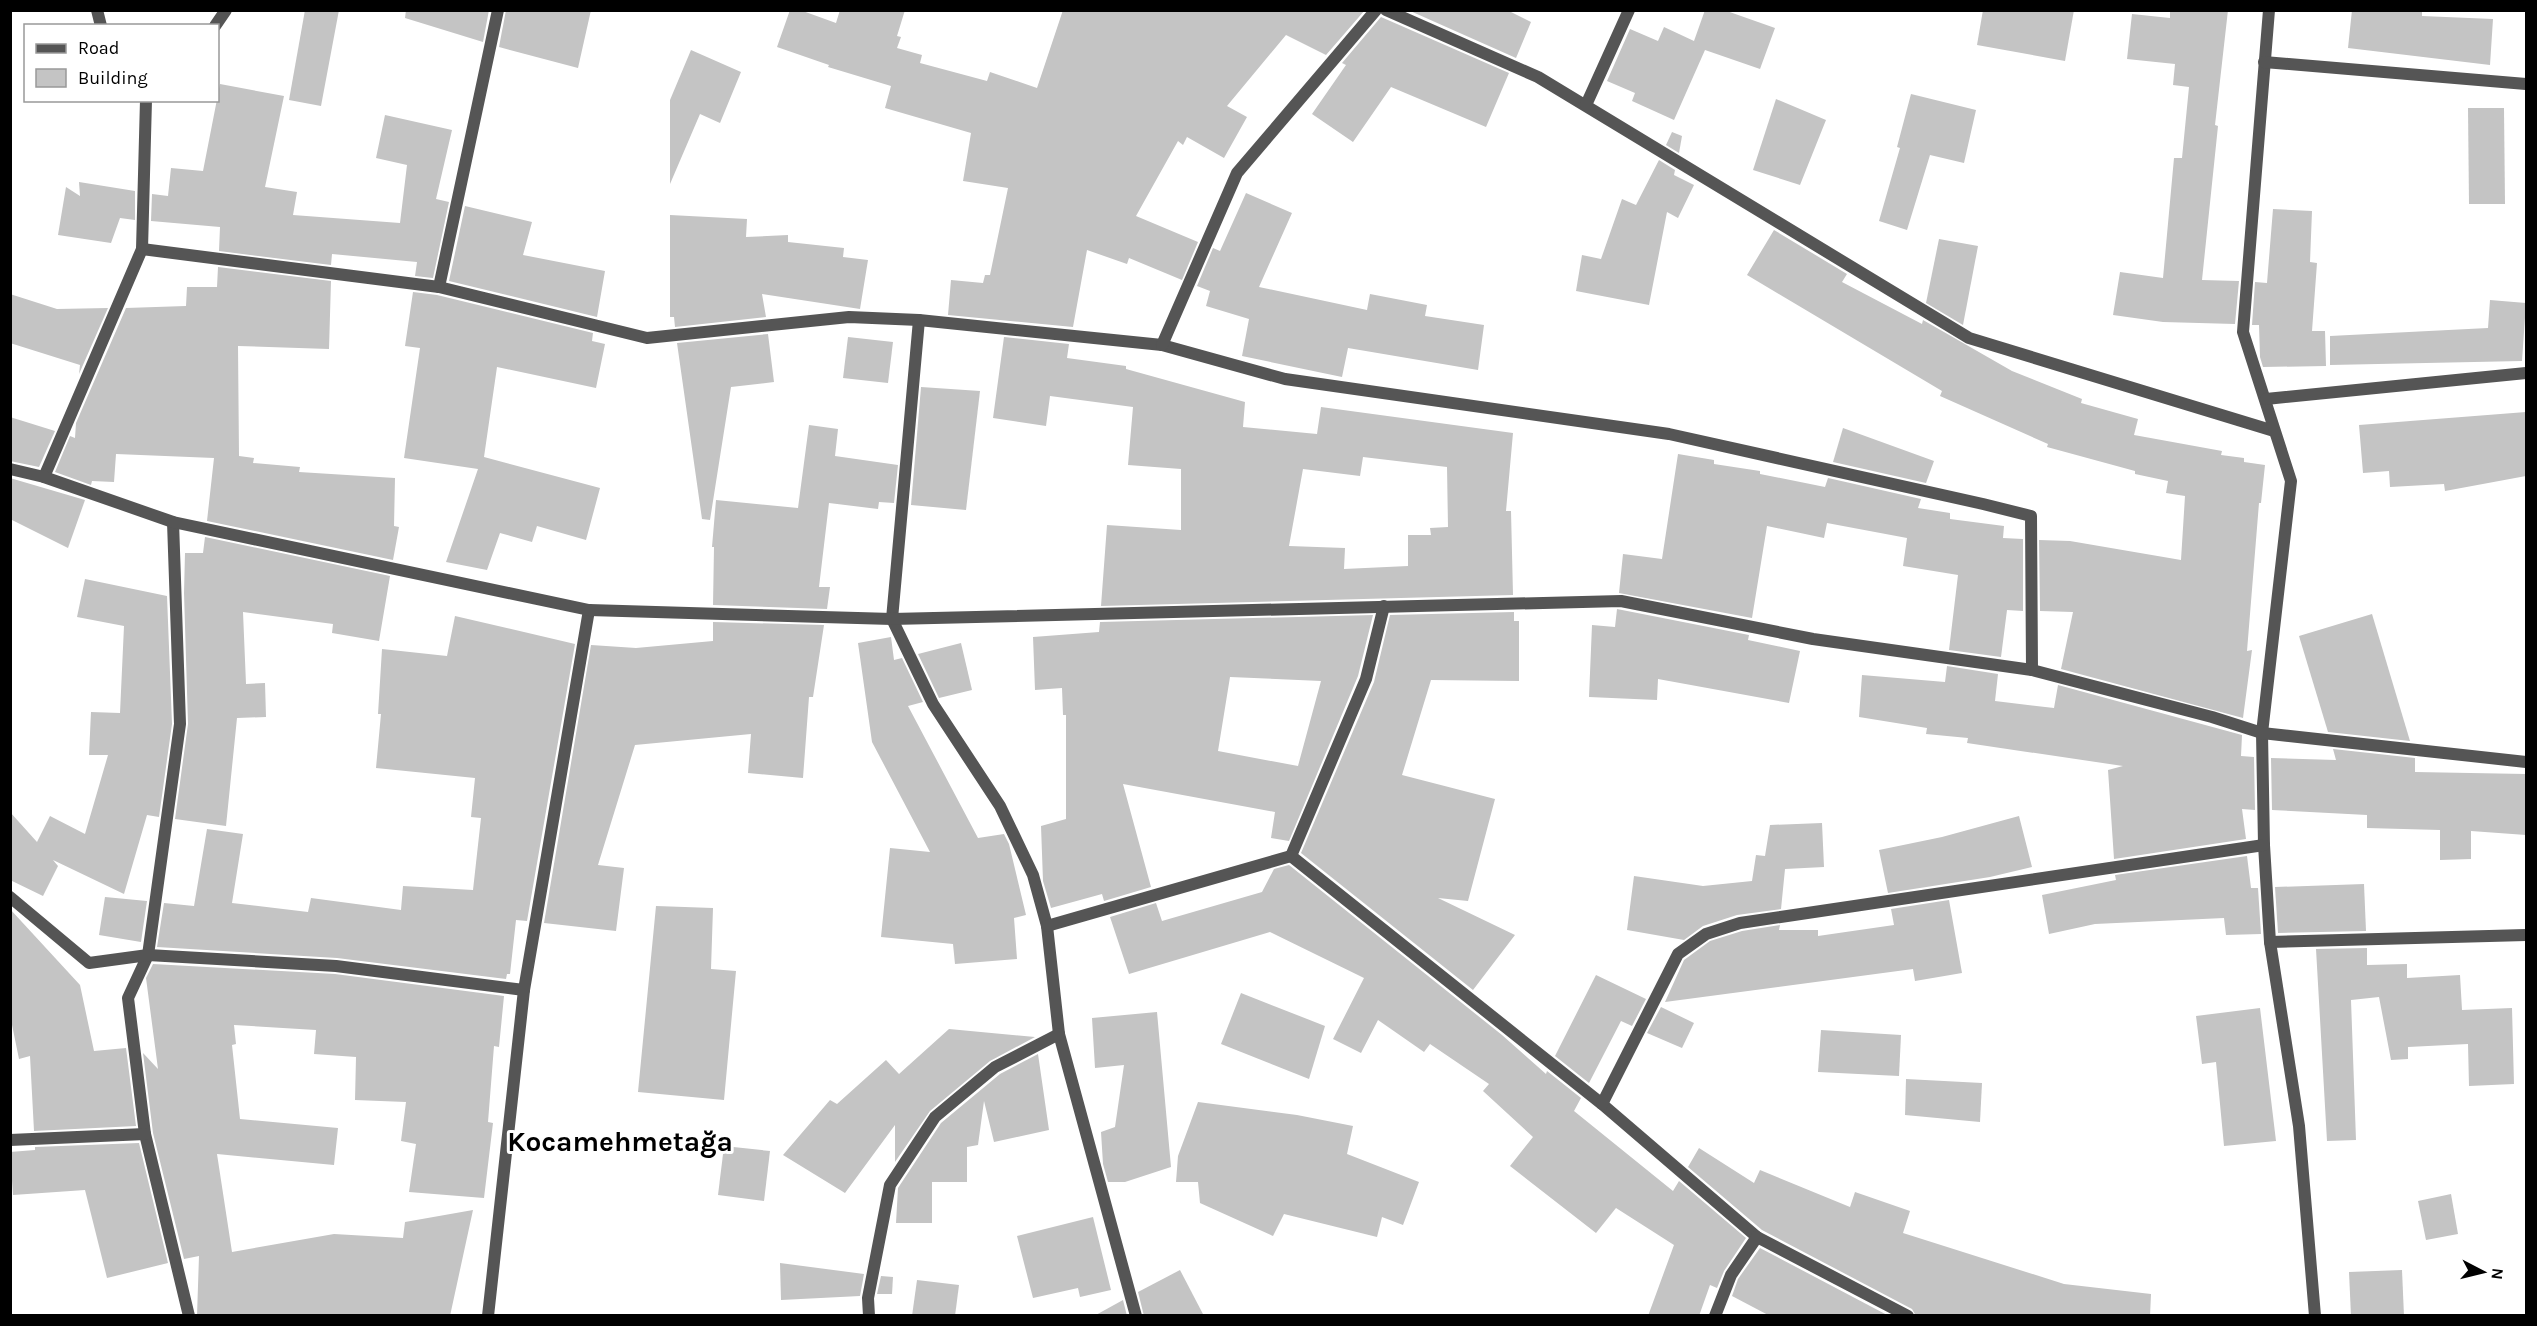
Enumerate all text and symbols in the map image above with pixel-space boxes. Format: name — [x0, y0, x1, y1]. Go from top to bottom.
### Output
legend — [24, 24, 219, 102]
text: Road — [78, 37, 119, 59]
text: Building — [78, 67, 148, 89]
district label: Kocamehmetağa — [507, 1125, 733, 1158]
north arrow — [2453, 1242, 2513, 1302]
text: N — [2487, 1267, 2508, 1281]

